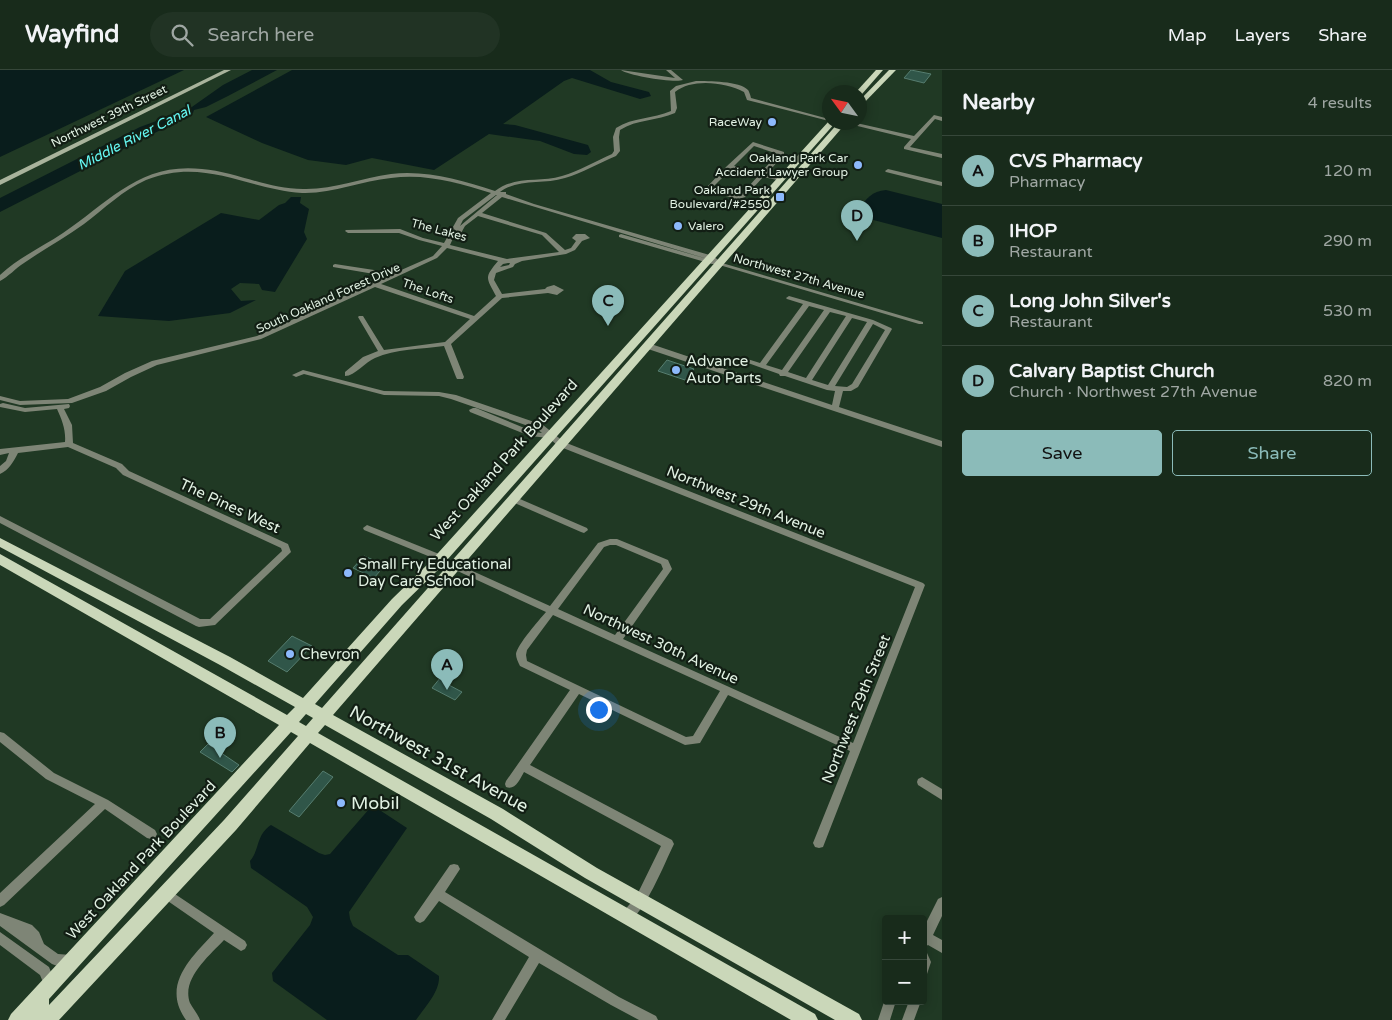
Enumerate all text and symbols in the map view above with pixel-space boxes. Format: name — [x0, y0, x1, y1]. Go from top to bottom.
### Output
search box — [150, 12, 500, 57]
text: Wayfind — [25, 20, 120, 49]
icon: search — [168, 21, 196, 49]
text: Search here — [208, 24, 314, 46]
text: Map — [1168, 24, 1207, 46]
text: Layers — [1235, 24, 1290, 46]
text: Share — [1318, 24, 1367, 46]
street label: Northwest 39th Street — [49, 82, 170, 150]
north arrow — [822, 85, 867, 130]
text: Nearby — [962, 90, 1035, 115]
text: 4 results — [1308, 93, 1372, 113]
water label: Middle River Canal — [75, 101, 195, 174]
place label: RaceWay — [709, 115, 763, 129]
marker: RaceWay — [766, 116, 778, 128]
text: CVS Pharmacy — [1009, 150, 1143, 172]
place label: Oakland Park Car Accident Lawyer Group — [715, 151, 848, 179]
marker: Oakland Park Car Accident Lawyer Group — [852, 159, 864, 171]
text: A — [972, 161, 984, 181]
text: 120 m — [1323, 161, 1372, 181]
text: Pharmacy — [1009, 172, 1085, 192]
place label: Oakland Park Boulevard/#2550 — [670, 183, 770, 211]
marker: Oakland Park Boulevard/#2550 — [774, 191, 786, 203]
pin: D — [841, 200, 873, 241]
street label: The Lakes — [410, 216, 469, 244]
place label: Valero — [688, 219, 724, 233]
marker: Valero — [672, 220, 684, 232]
text: IHOP — [1009, 220, 1057, 242]
text: B — [972, 231, 984, 251]
text: 290 m — [1323, 231, 1372, 251]
text: Restaurant — [1009, 242, 1093, 262]
street label: Northwest 27th Avenue — [732, 251, 866, 302]
street label: South Oakland Forest Drive — [254, 260, 402, 336]
street label: The Lofts — [400, 276, 456, 306]
pin: C — [592, 285, 624, 326]
text: Long John Silver's — [1009, 290, 1171, 312]
text: C — [972, 301, 984, 321]
text: 530 m — [1323, 301, 1372, 321]
text: Restaurant — [1009, 312, 1093, 332]
place label: Advance Auto Parts — [686, 352, 762, 387]
text: Calvary Baptist Church — [1009, 360, 1215, 382]
marker: Advance Auto Parts — [670, 364, 682, 376]
text: D — [972, 371, 984, 391]
text: 820 m — [1323, 371, 1372, 391]
street label: West Oakland Park Boulevard — [427, 376, 581, 544]
text: Church · Northwest 27th Avenue — [1009, 382, 1257, 402]
button: Save — [962, 430, 1162, 476]
button: Share — [1172, 430, 1372, 476]
street label: Northwest 29th Avenue — [664, 462, 828, 542]
street label: The Pines West — [177, 475, 283, 537]
place label: Small Fry Educational Day Care School — [358, 555, 511, 590]
marker: Small Fry Educational Day Care School — [342, 567, 354, 579]
street label: Northwest 30th Avenue — [580, 600, 742, 688]
street label: Northwest 29th Street — [818, 632, 894, 786]
place label: Chevron — [300, 645, 360, 663]
marker: Chevron — [284, 648, 296, 660]
pin: A — [431, 649, 463, 690]
your location — [586, 697, 612, 723]
street label: Northwest 31st Avenue — [346, 701, 532, 817]
pin: B — [204, 717, 236, 758]
street label: West Oakland Park Boulevard — [62, 777, 220, 943]
place label: Mobil — [351, 792, 399, 814]
marker: Mobil — [335, 797, 347, 809]
map controls — [882, 915, 927, 1005]
button: + — [882, 915, 927, 960]
button: − — [882, 960, 927, 1005]

